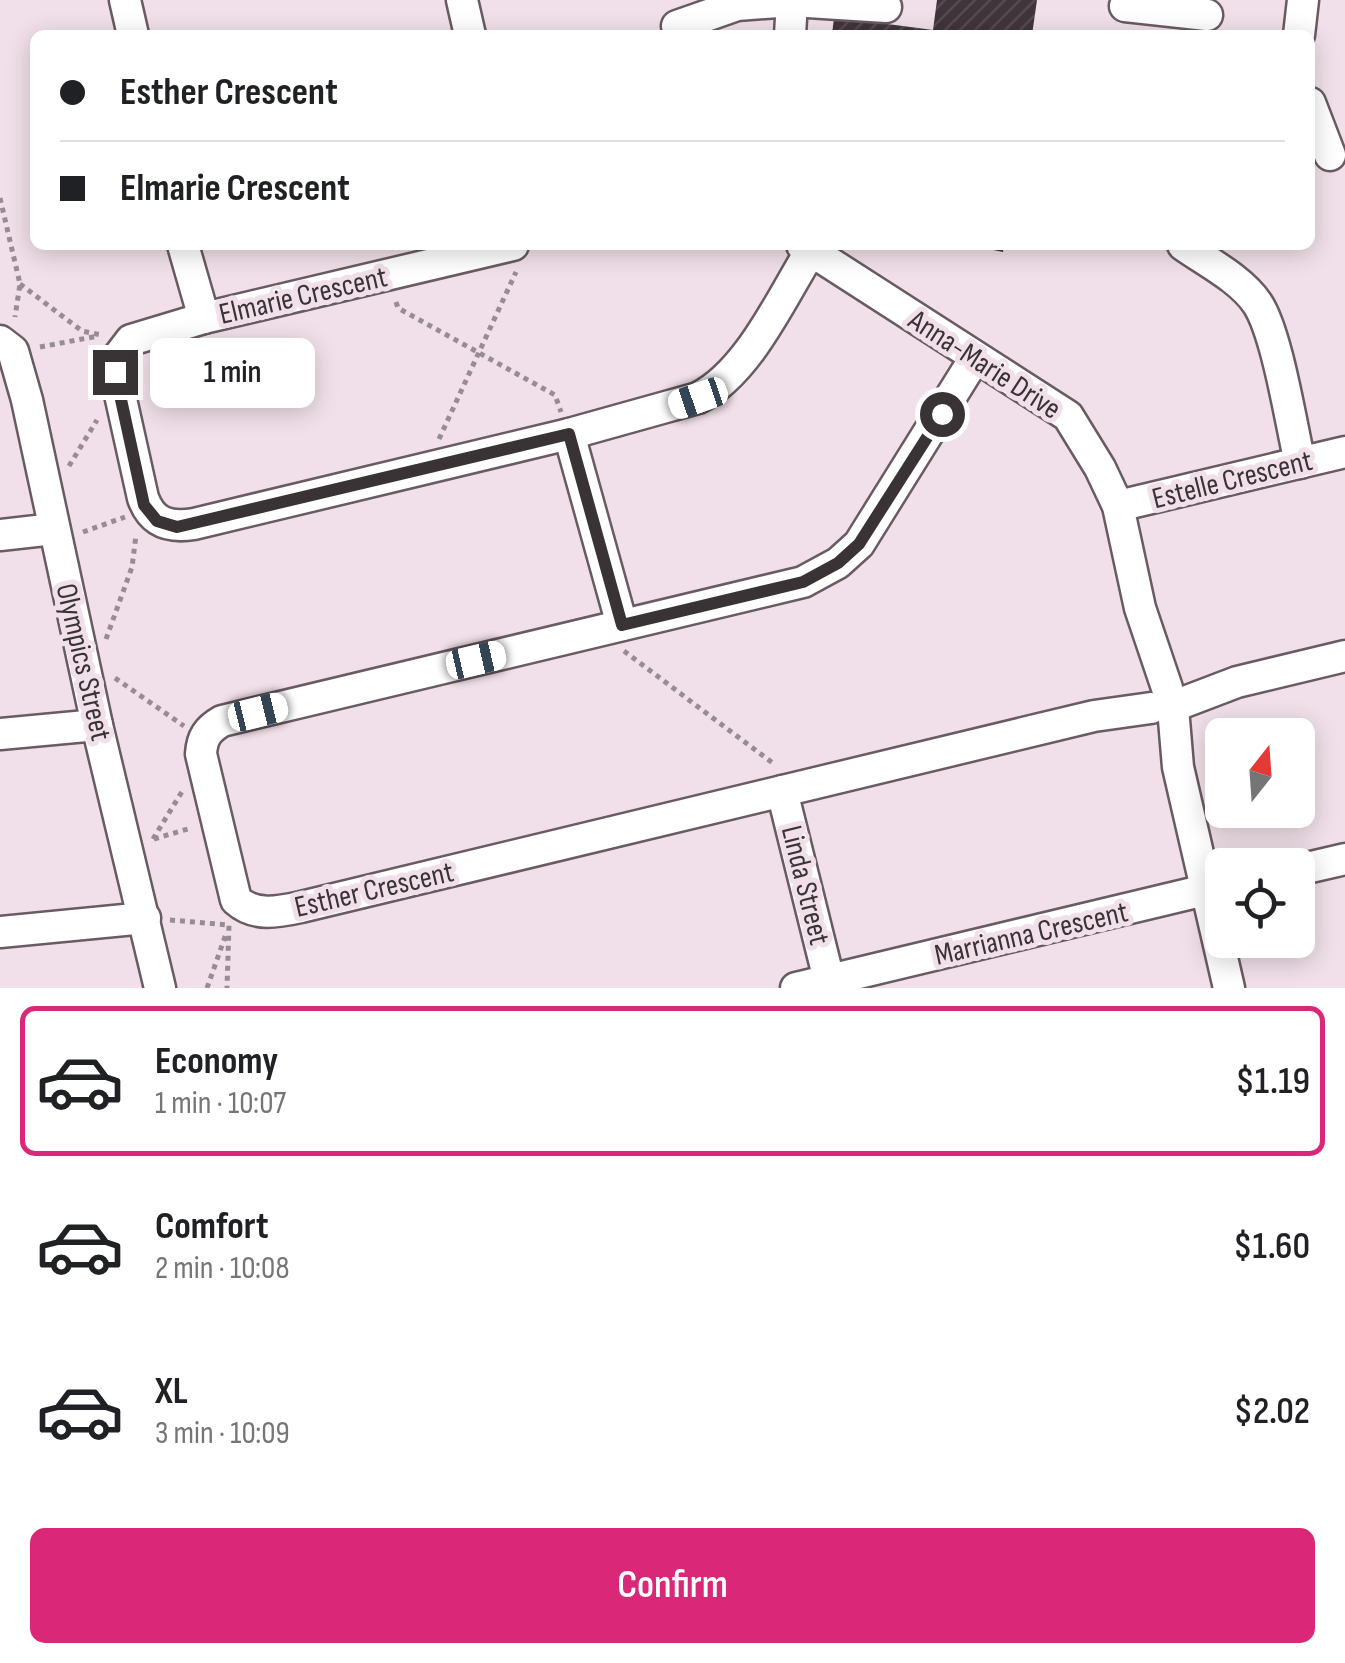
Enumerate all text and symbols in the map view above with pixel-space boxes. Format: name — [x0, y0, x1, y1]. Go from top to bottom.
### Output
text: Esther Crescent — [120, 70, 338, 115]
text: Elmarie Crescent — [120, 166, 350, 211]
street label: Elmarie Crescent — [216, 259, 391, 333]
street label: Anna-Marie Drive — [901, 302, 1067, 427]
callout: 1 min — [150, 337, 315, 407]
route end — [93, 350, 138, 395]
text: 1 min — [203, 353, 262, 392]
car — [665, 374, 731, 422]
route start — [920, 392, 965, 437]
street label: Estelle Crescent — [1149, 443, 1316, 517]
street label: Olympics Street — [47, 580, 119, 744]
car — [443, 639, 509, 681]
car — [225, 690, 291, 734]
north arrow — [1205, 718, 1315, 828]
map controls — [1205, 718, 1315, 958]
street label: Linda Street — [773, 822, 837, 949]
button: locate — [1205, 848, 1315, 958]
street label: Esther Crescent — [291, 854, 457, 926]
street label: Marrianna Crescent — [931, 894, 1131, 974]
icon: car — [35, 1036, 125, 1126]
text: Economy — [155, 1039, 278, 1084]
text: $1.19 — [1235, 1059, 1310, 1104]
text: 1 min · 10:07 — [155, 1084, 286, 1123]
icon: car — [35, 1201, 125, 1291]
text: Comfort — [155, 1204, 269, 1249]
text: $1.60 — [1233, 1224, 1310, 1269]
text: 2 min · 10:08 — [155, 1249, 289, 1288]
icon: car — [35, 1366, 125, 1456]
text: XL — [155, 1369, 188, 1414]
text: $2.02 — [1234, 1389, 1310, 1434]
text: 3 min · 10:09 — [155, 1414, 290, 1453]
button: Confirm — [30, 1528, 1315, 1643]

